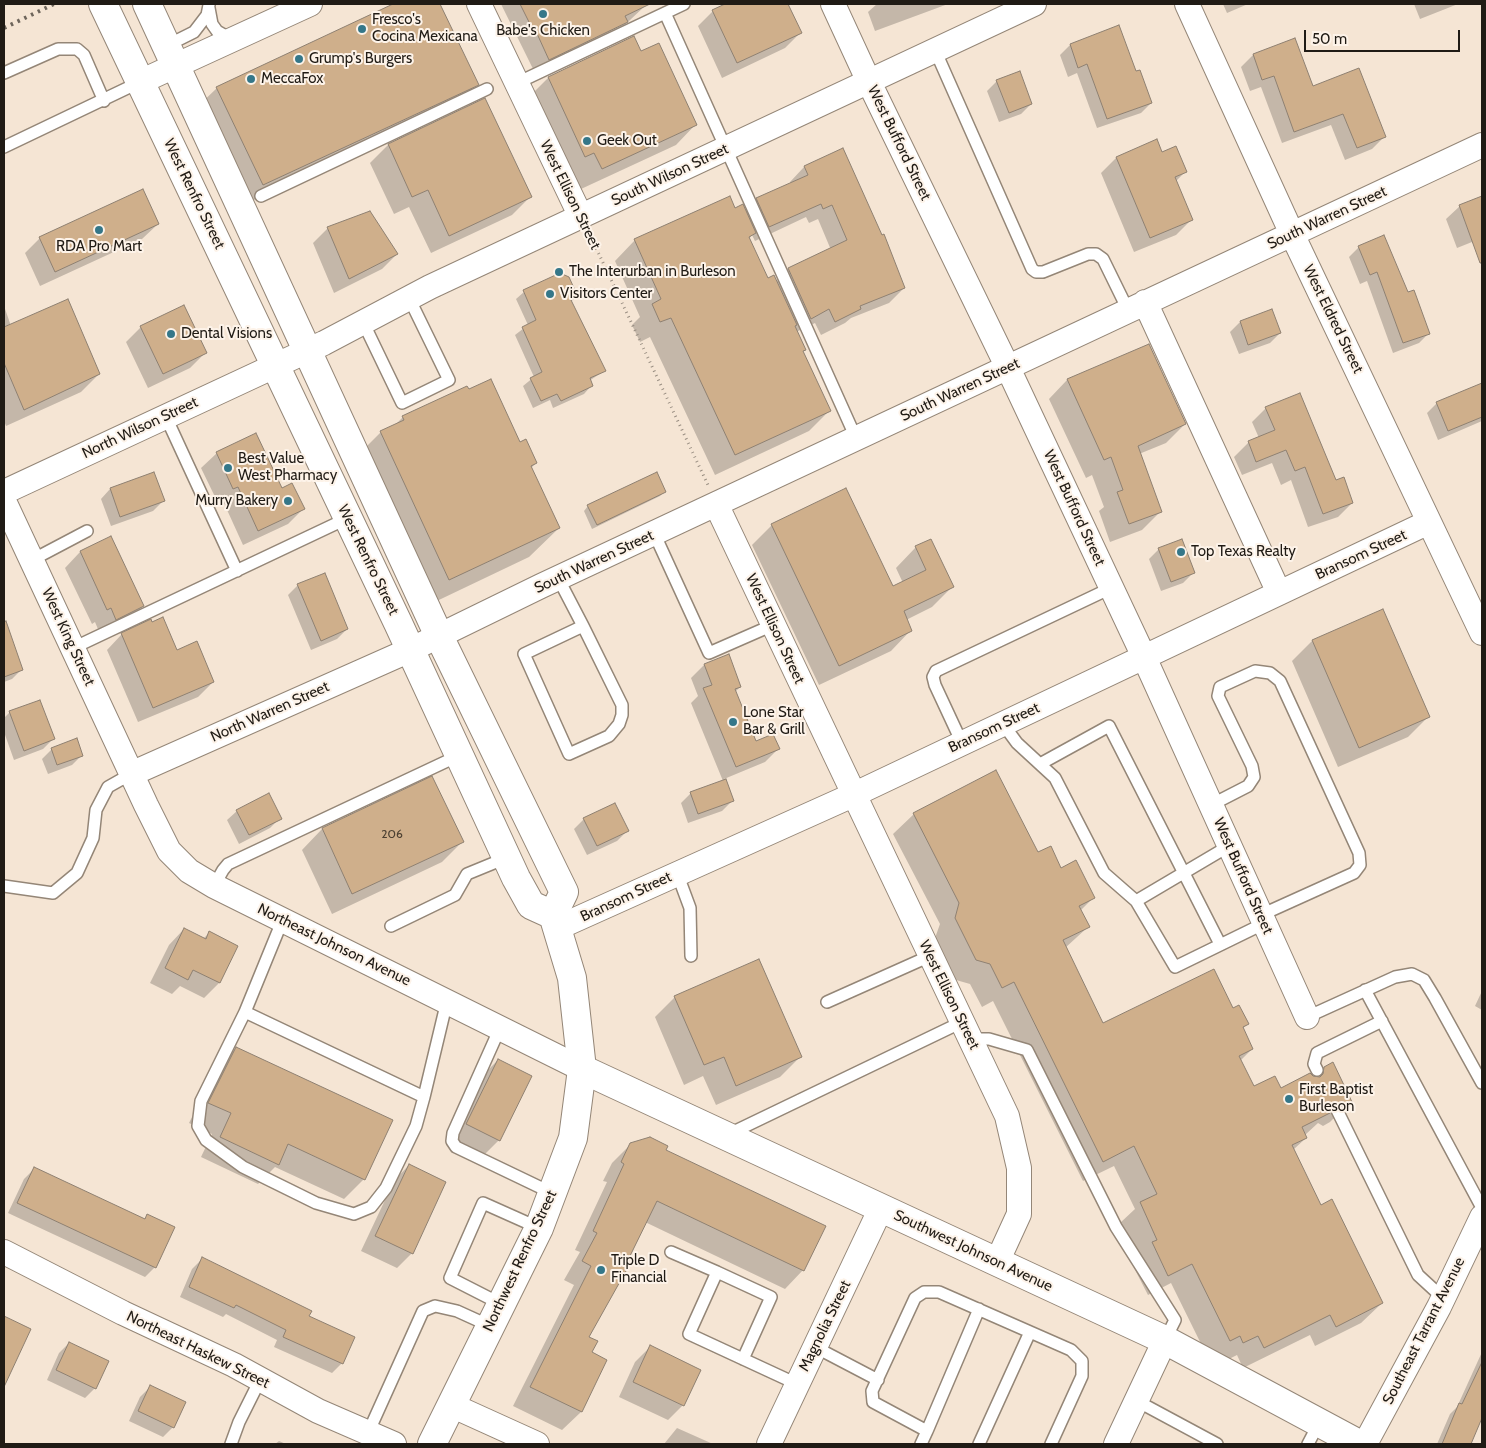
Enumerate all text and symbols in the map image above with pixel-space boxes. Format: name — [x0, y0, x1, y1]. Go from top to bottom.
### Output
marker: Babe's Chicken — [537, 8, 549, 20]
place label: Fresco's Cocina Mexicana — [372, 11, 478, 46]
scale bar — [1306, 20, 1462, 52]
place label: Babe's Chicken — [496, 22, 590, 40]
marker: Fresco's Cocina Mexicana — [356, 23, 368, 35]
text: 50 m — [1312, 30, 1347, 48]
place label: Grump's Burgers — [309, 50, 412, 68]
marker: Grump's Burgers — [293, 53, 305, 65]
place label: MeccaFox — [261, 70, 323, 88]
marker: MeccaFox — [245, 73, 257, 85]
street label: West Bufford Street — [863, 83, 935, 203]
place label: Geek Out — [597, 132, 657, 150]
marker: Geek Out — [581, 135, 593, 147]
street label: West Renfro Street — [160, 136, 228, 252]
street label: West Ellison Street — [536, 137, 604, 253]
street label: South Wilson Street — [609, 140, 731, 210]
street label: South Warren Street — [1265, 182, 1389, 254]
marker: RDA Pro Mart — [93, 224, 105, 236]
place label: RDA Pro Mart — [56, 238, 142, 256]
street label: West Eldred Street — [1299, 262, 1367, 376]
place label: The Interurban in Burleson — [569, 263, 736, 281]
marker: The Interurban in Burleson — [553, 266, 565, 278]
place label: Visitors Center — [560, 285, 652, 303]
marker: Visitors Center — [544, 288, 556, 300]
place label: Dental Visions — [181, 325, 272, 343]
marker: Dental Visions — [165, 328, 177, 340]
street label: South Warren Street — [898, 354, 1022, 426]
street label: North Wilson Street — [79, 393, 201, 463]
street label: West Bufford Street — [1039, 447, 1109, 569]
place label: Best Value West Pharmacy — [238, 450, 337, 485]
marker: Best Value West Pharmacy — [222, 462, 234, 474]
place label: Murry Bakery — [195, 492, 278, 510]
marker: Murry Bakery — [282, 495, 294, 507]
street label: West Renfro Street — [334, 502, 402, 618]
street label: South Warren Street — [532, 526, 656, 598]
street label: Bransom Street — [1313, 526, 1409, 584]
place label: Top Texas Realty — [1191, 543, 1296, 561]
marker: Top Texas Realty — [1175, 546, 1187, 558]
street label: West Ellison Street — [742, 571, 808, 687]
street label: West King Street — [38, 585, 98, 689]
street label: North Warren Street — [208, 678, 332, 746]
street label: Bransom Street — [946, 699, 1042, 757]
place label: Lone Star Bar & Grill — [743, 704, 805, 739]
marker: Lone Star Bar & Grill — [727, 716, 739, 728]
street label: West Bufford Street — [1209, 815, 1277, 937]
house number: 206 — [381, 827, 403, 841]
street label: Bransom Street — [578, 868, 674, 926]
street label: Northeast Johnson Avenue — [254, 900, 414, 990]
street label: West Ellison Street — [915, 937, 983, 1053]
place label: First Baptist Burleson — [1299, 1081, 1373, 1116]
marker: First Baptist Burleson — [1283, 1093, 1295, 1105]
street label: Northwest Renfro Street — [479, 1187, 561, 1335]
street label: Southwest Johnson Avenue — [891, 1206, 1055, 1296]
place label: Triple D Financial — [611, 1252, 667, 1287]
street label: Southeast Tarrant Avenue — [1379, 1254, 1469, 1408]
marker: Triple D Financial — [595, 1264, 607, 1276]
street label: Magnolia Street — [795, 1277, 855, 1375]
street label: Northeast Haskew Street — [124, 1308, 272, 1392]

